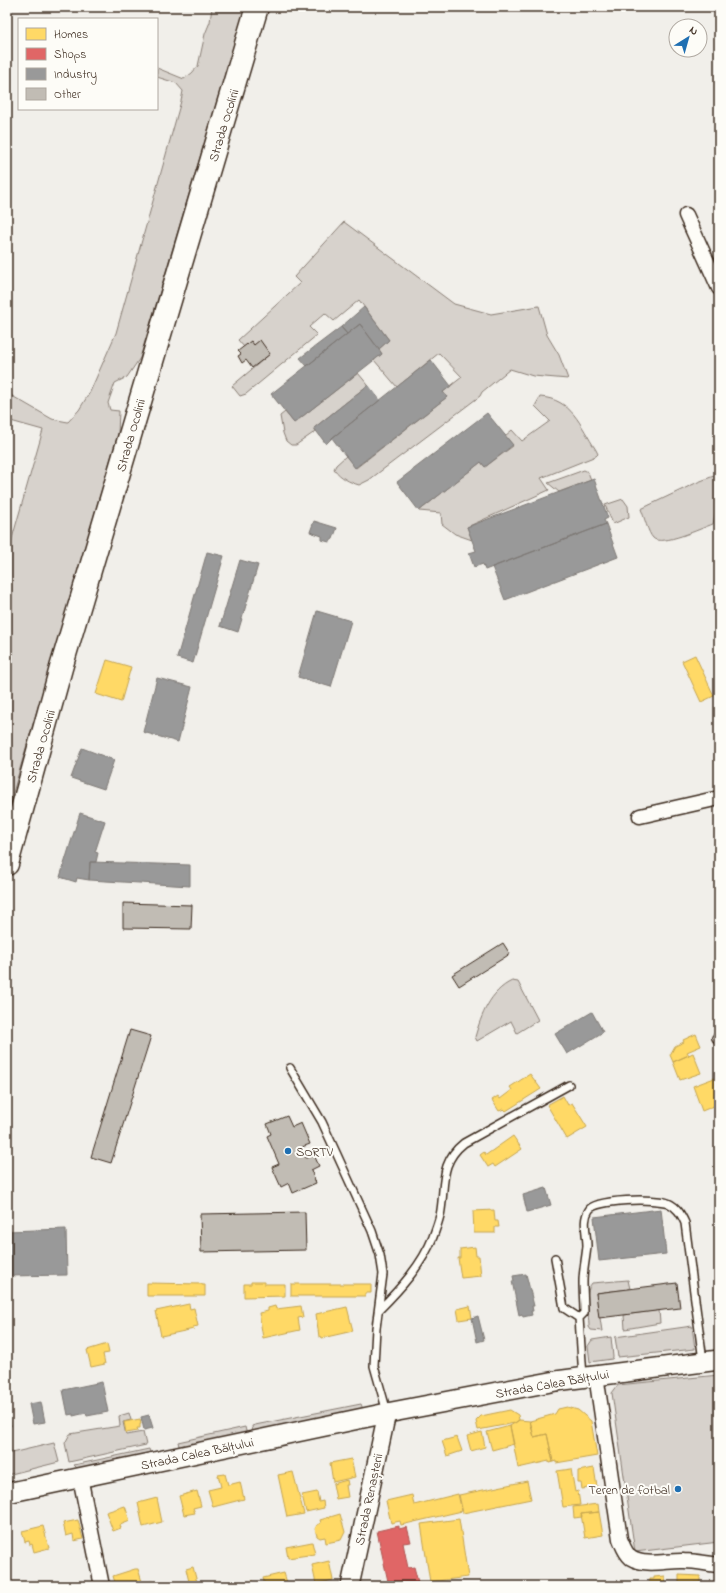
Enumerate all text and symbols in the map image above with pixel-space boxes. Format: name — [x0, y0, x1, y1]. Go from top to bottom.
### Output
legend — [18, 18, 158, 110]
north arrow — [668, 18, 708, 58]
text: N — [686, 22, 701, 39]
text: Homes — [54, 26, 88, 44]
text: Shops — [54, 46, 86, 64]
text: Industry — [54, 66, 97, 85]
text: Other — [54, 86, 81, 104]
street label: Strada Ocolirii — [204, 87, 245, 164]
street label: Strada Ocolirii — [112, 397, 151, 474]
street label: Strada Ocolirii — [22, 708, 61, 785]
place label: SORTV — [296, 1143, 334, 1162]
marker: SORTV — [283, 1146, 293, 1156]
street label: Strada Calea Bălțului — [494, 1365, 611, 1404]
street label: Strada Calea Bălțului — [139, 1433, 256, 1476]
street label: Strada Renașterii — [350, 1452, 388, 1547]
place label: Teren de fotbal — [588, 1481, 670, 1500]
marker: Teren de fotbal — [673, 1484, 683, 1494]

